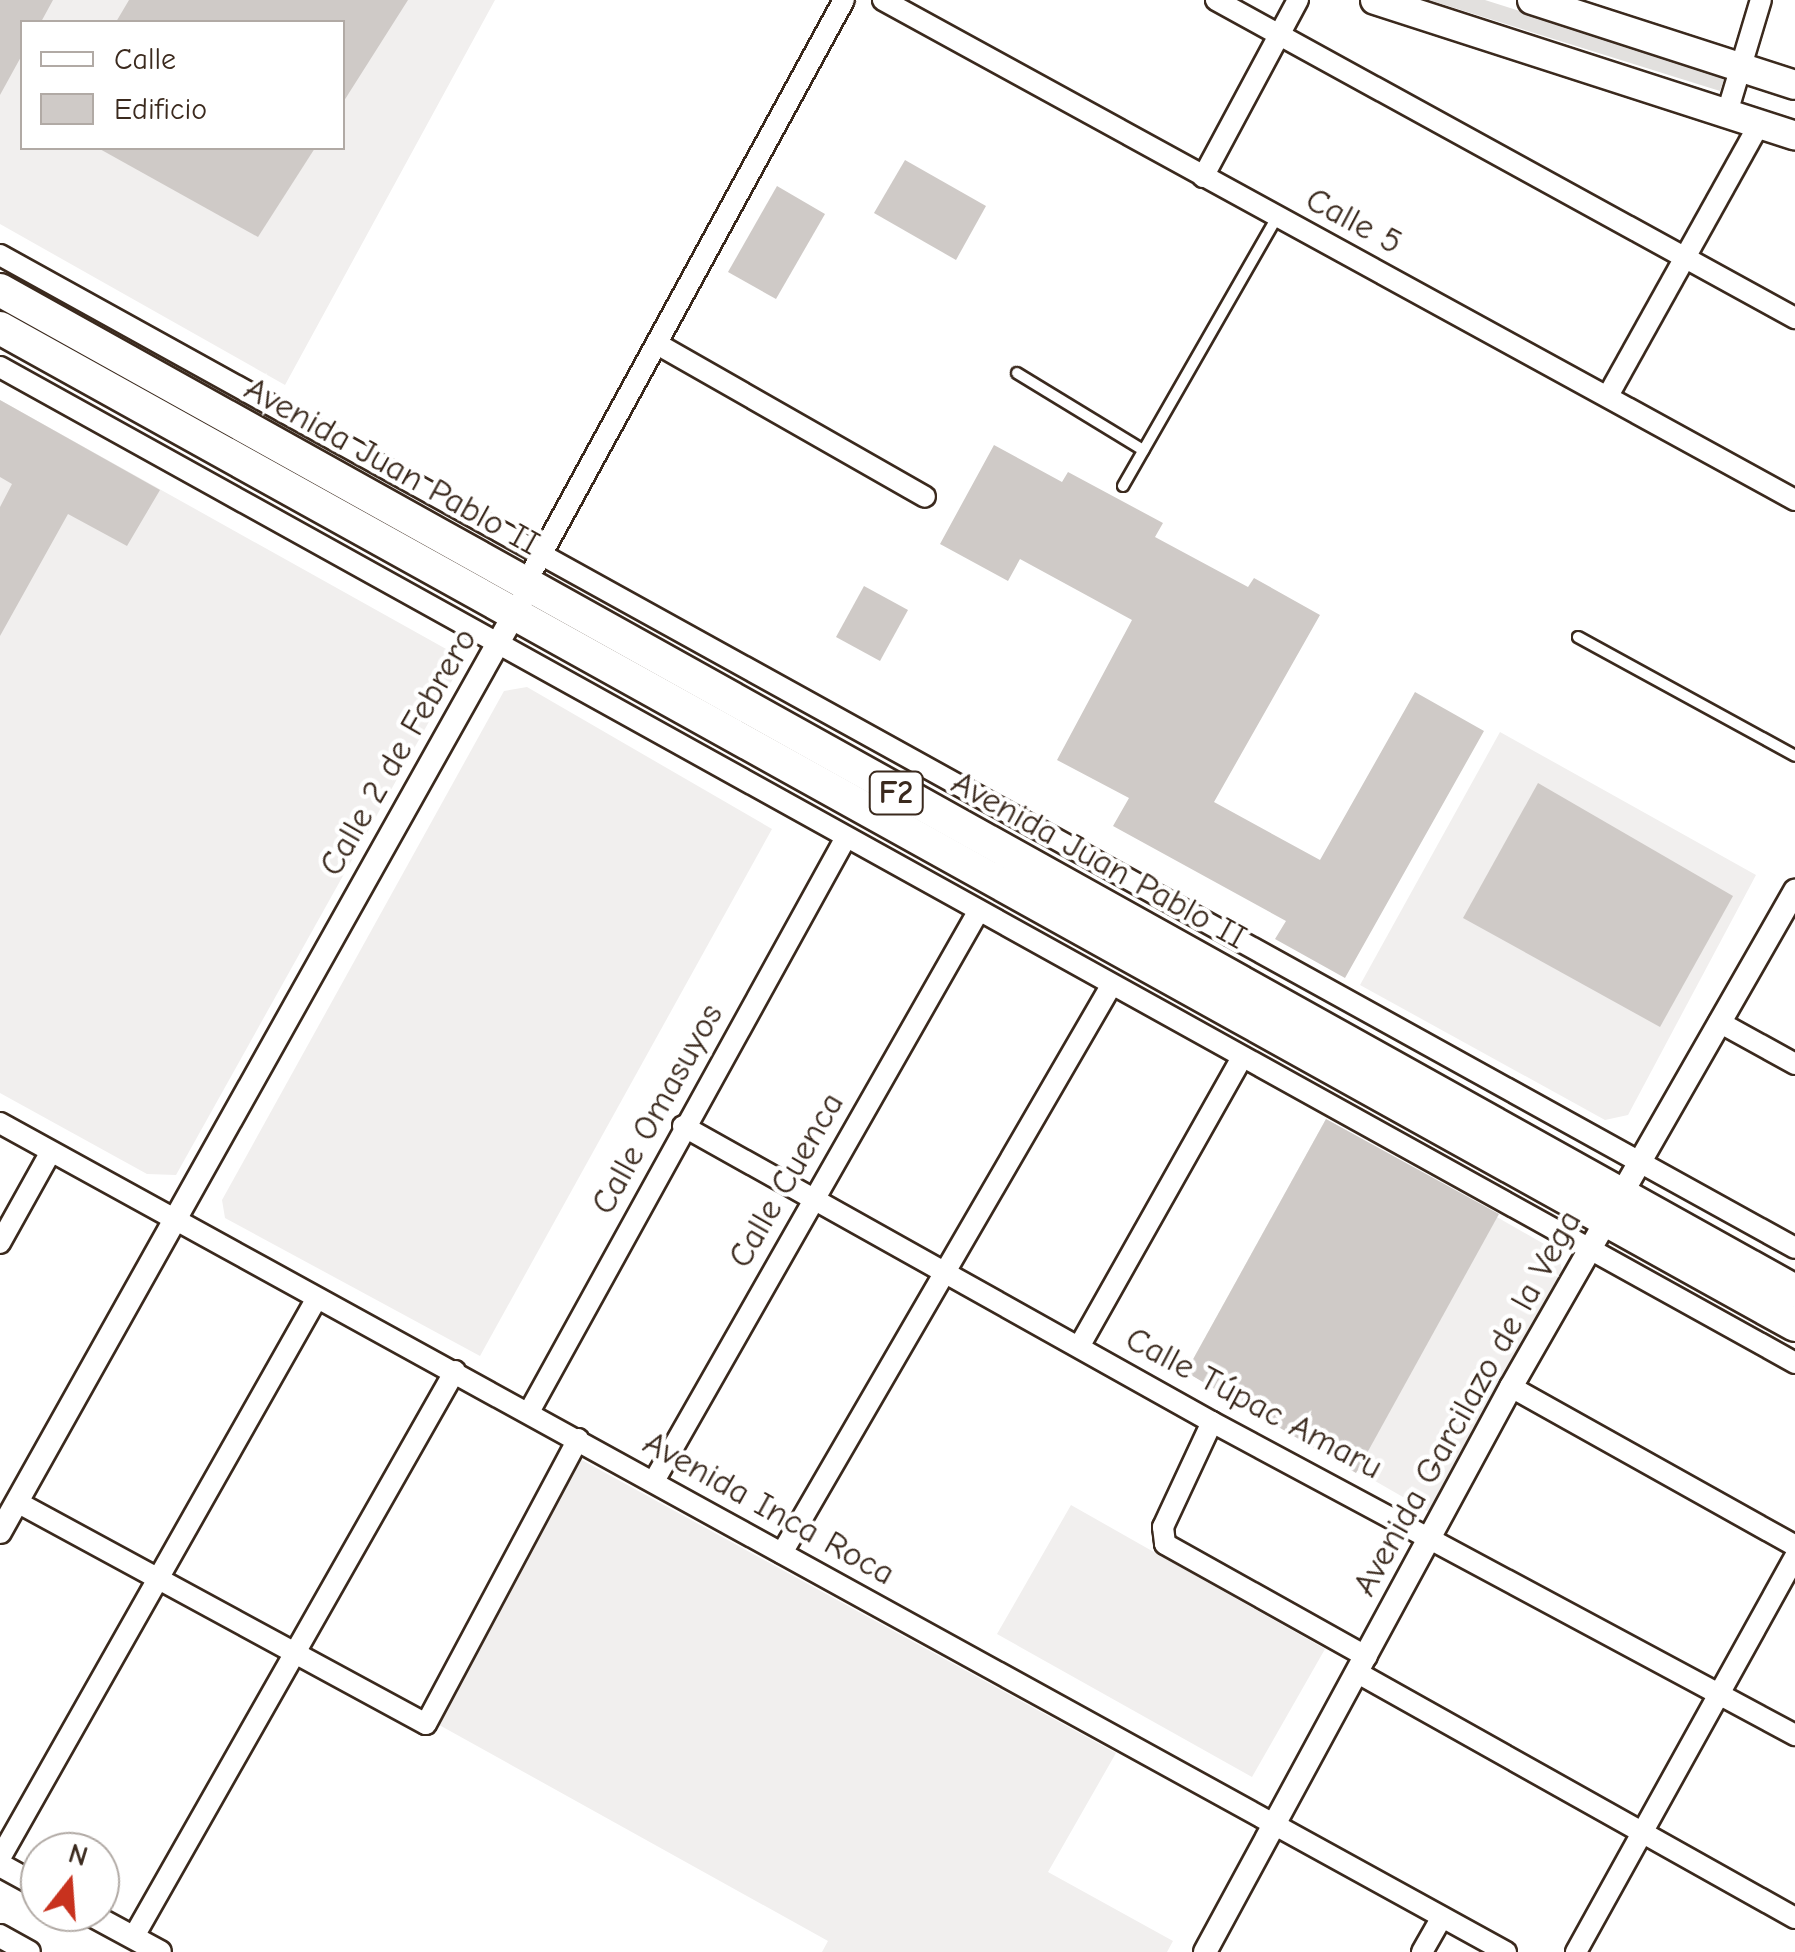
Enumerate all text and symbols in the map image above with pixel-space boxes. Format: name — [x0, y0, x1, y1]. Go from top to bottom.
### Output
legend — [20, 20, 345, 150]
text: Calle — [114, 42, 176, 77]
text: Edificio — [114, 92, 207, 127]
street label: Calle 5 — [1299, 178, 1409, 264]
street label: Avenida Juan Pablo II — [237, 367, 547, 565]
street label: Calle 2 de Febrero — [310, 621, 486, 883]
street label: Avenida Juan Pablo II — [944, 761, 1254, 959]
road number: F2 — [868, 766, 924, 820]
street label: Calle Omasuyos — [582, 996, 732, 1222]
street label: Calle Cuenca — [719, 1085, 853, 1275]
street label: Avenida Garcilazo de la Vega — [1343, 1203, 1591, 1603]
street label: Calle Túpac Amaru — [1119, 1318, 1389, 1488]
street label: Avenida Inca Roca — [636, 1422, 902, 1594]
north arrow — [20, 1832, 120, 1932]
text: N — [65, 1837, 92, 1873]

